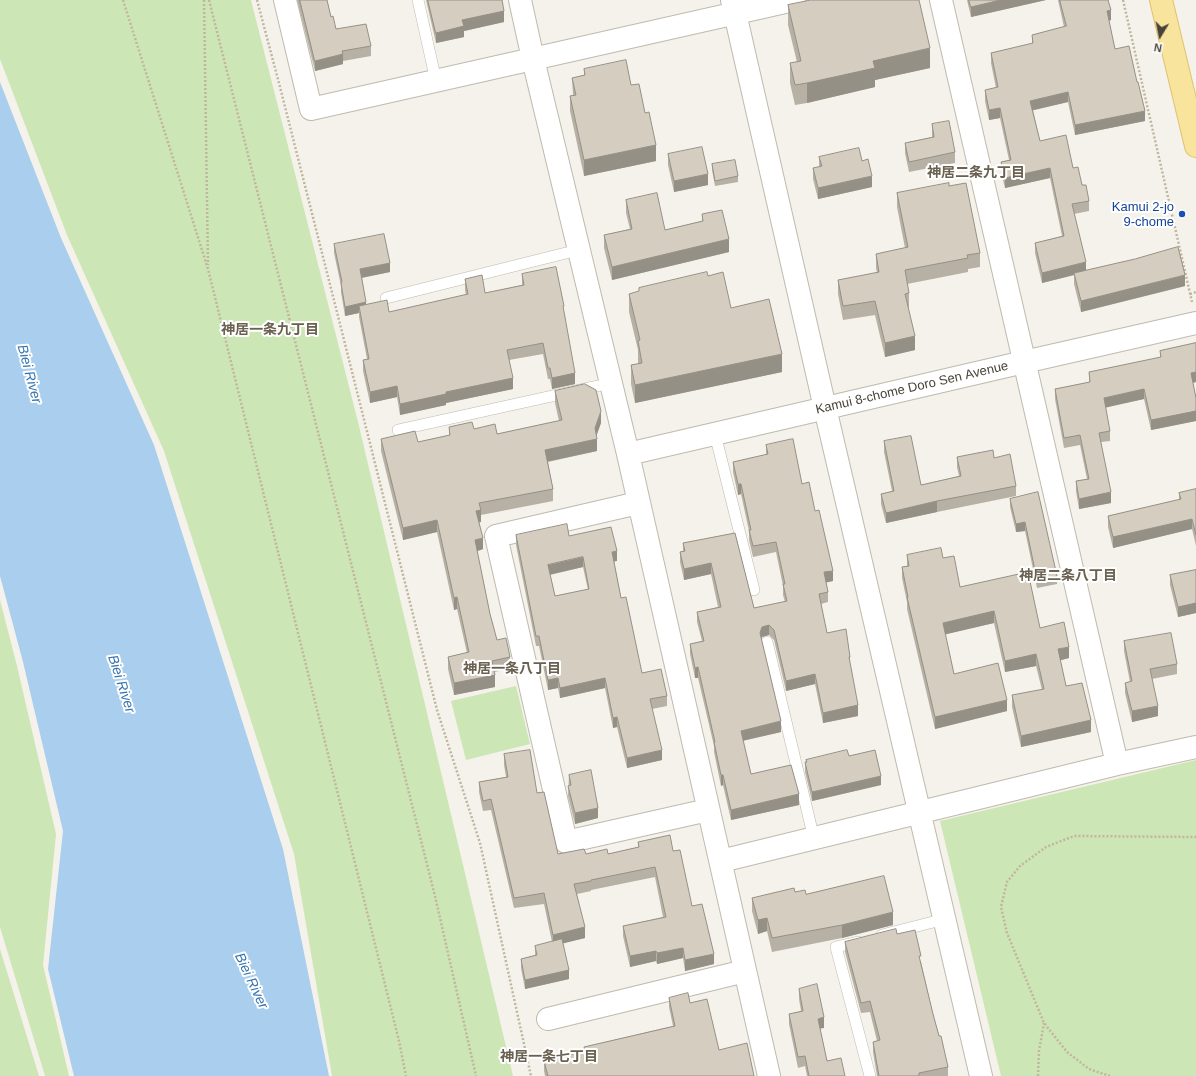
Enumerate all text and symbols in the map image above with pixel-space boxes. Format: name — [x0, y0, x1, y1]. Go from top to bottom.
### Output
north arrow — [1140, 16, 1180, 56]
text: N — [1153, 41, 1163, 54]
district label: 神居二条九丁目 — [927, 165, 1025, 181]
place label: Kamui 2-jo 9-chome — [1112, 199, 1174, 230]
marker: Kamui 2-jo 9-chome — [1177, 209, 1187, 219]
district label: 神居一条九丁目 — [221, 322, 319, 338]
water label: Biei River — [13, 343, 45, 405]
street label: Kamui 8-chome Doro Sen Avenue — [814, 358, 1010, 418]
district label: 神居二条八丁目 — [1019, 568, 1117, 584]
water label: Biei River — [104, 653, 138, 715]
district label: 神居一条八丁目 — [463, 661, 561, 677]
water label: Biei River — [231, 950, 271, 1012]
district label: 神居一条七丁目 — [500, 1049, 598, 1065]

